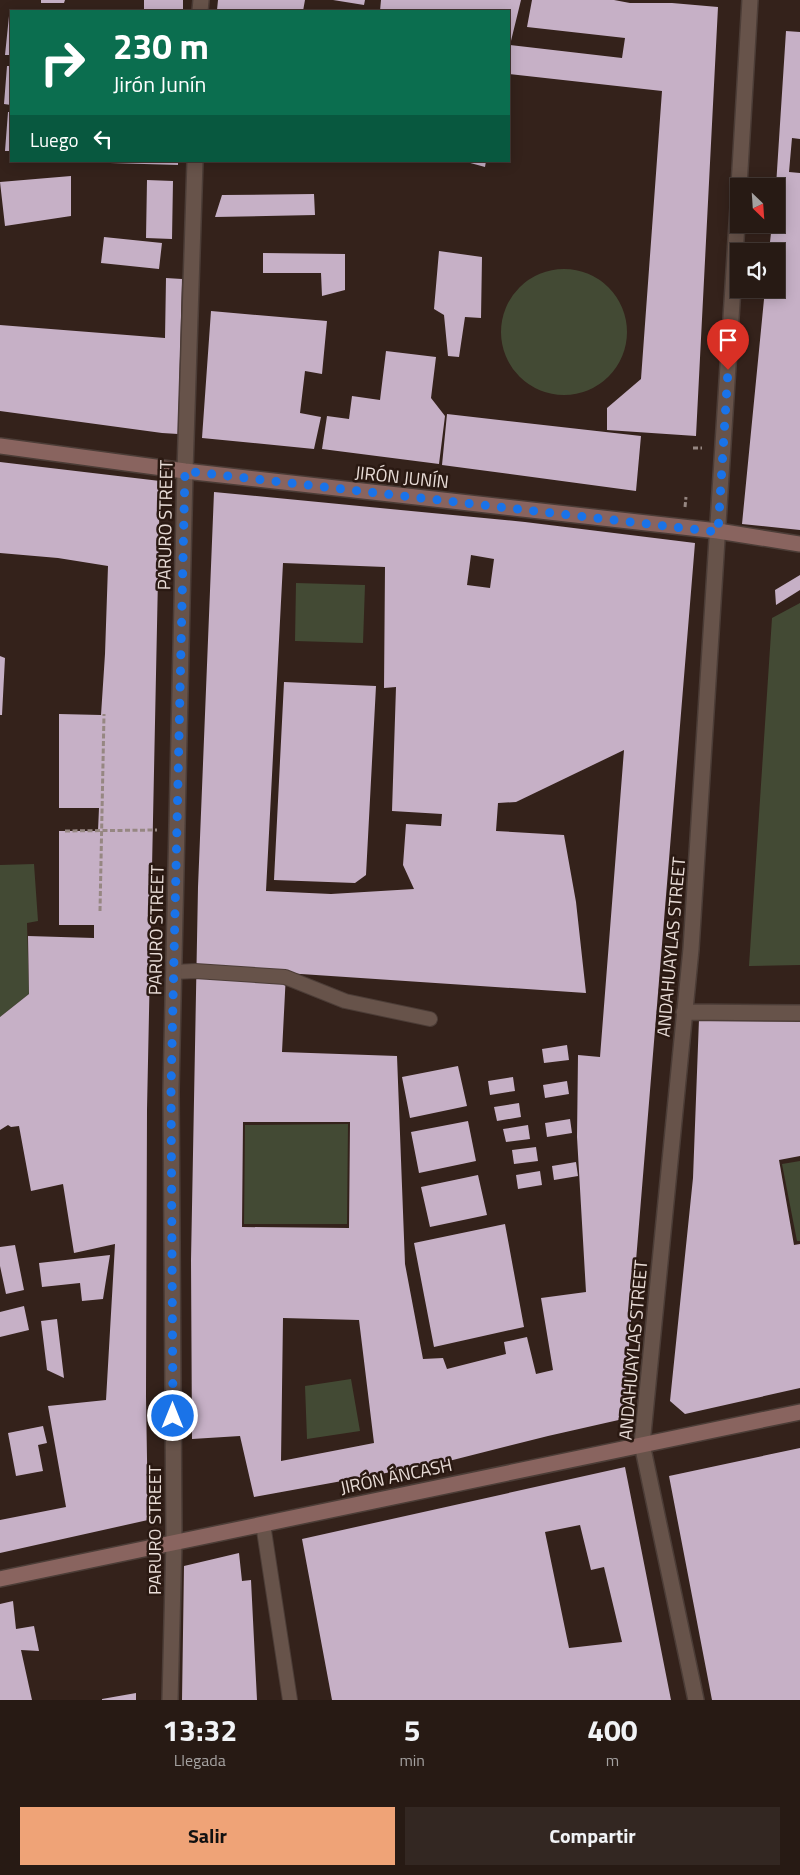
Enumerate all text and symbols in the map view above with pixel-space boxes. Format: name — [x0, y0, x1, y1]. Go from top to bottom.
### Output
text: 230 m — [113, 19, 209, 73]
icon: right — [30, 30, 95, 95]
text: Jirón Junín — [113, 67, 206, 101]
text: Luego — [30, 125, 79, 154]
icon: left — [89, 125, 117, 153]
north arrow — [730, 178, 785, 232]
map controls — [730, 178, 785, 298]
button: sound — [730, 243, 785, 298]
pin — [707, 319, 749, 370]
icon: arrive — [714, 326, 742, 354]
street label: PARURO STREET — [150, 459, 180, 590]
street label: JIRÓN JUNÍN — [354, 459, 450, 495]
street label: ANDAHUAYLAS STREET — [650, 855, 692, 1038]
street label: PARURO STREET — [141, 864, 171, 995]
street label: ANDAHUAYLAS STREET — [612, 1258, 654, 1441]
position arrow — [146, 1389, 198, 1441]
street label: JIRÓN ÁNCASH — [337, 1451, 455, 1501]
street label: PARURO STREET — [141, 1464, 168, 1595]
text: 13:32 — [162, 1707, 237, 1753]
text: 5 — [404, 1707, 421, 1753]
text: 400 — [587, 1707, 638, 1753]
text: Llegada — [174, 1748, 226, 1772]
text: min — [399, 1748, 425, 1772]
text: m — [606, 1748, 619, 1772]
button: Salir — [20, 1807, 395, 1865]
button: Compartir — [405, 1807, 780, 1865]

